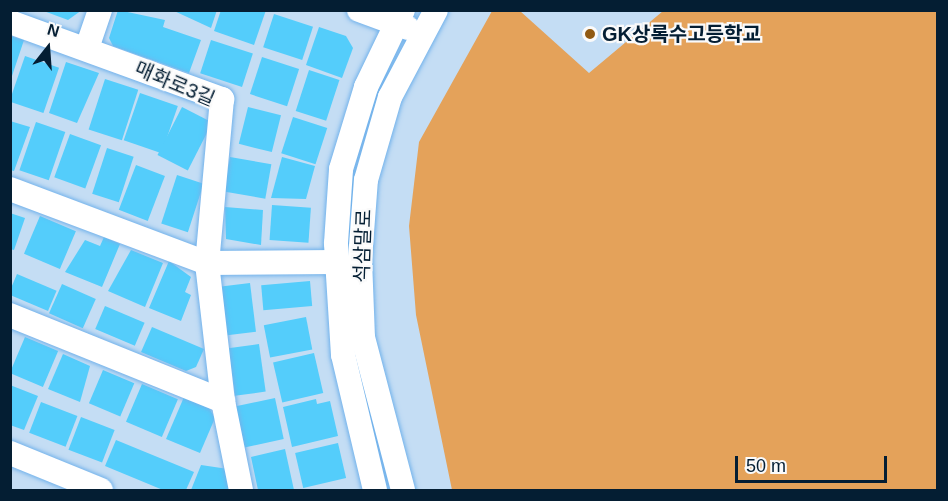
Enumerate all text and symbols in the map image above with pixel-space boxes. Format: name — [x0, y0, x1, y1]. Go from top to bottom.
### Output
north arrow — [18, 18, 78, 78]
text: N — [45, 20, 61, 40]
place label: GK상록수고등학교 — [602, 22, 761, 46]
marker: GK상록수고등학교 — [583, 27, 597, 41]
street label: 매화로3길 — [131, 56, 219, 112]
street label: 석삼말로 — [350, 209, 376, 283]
scale bar — [738, 444, 890, 482]
text: 50 m — [746, 456, 786, 476]

